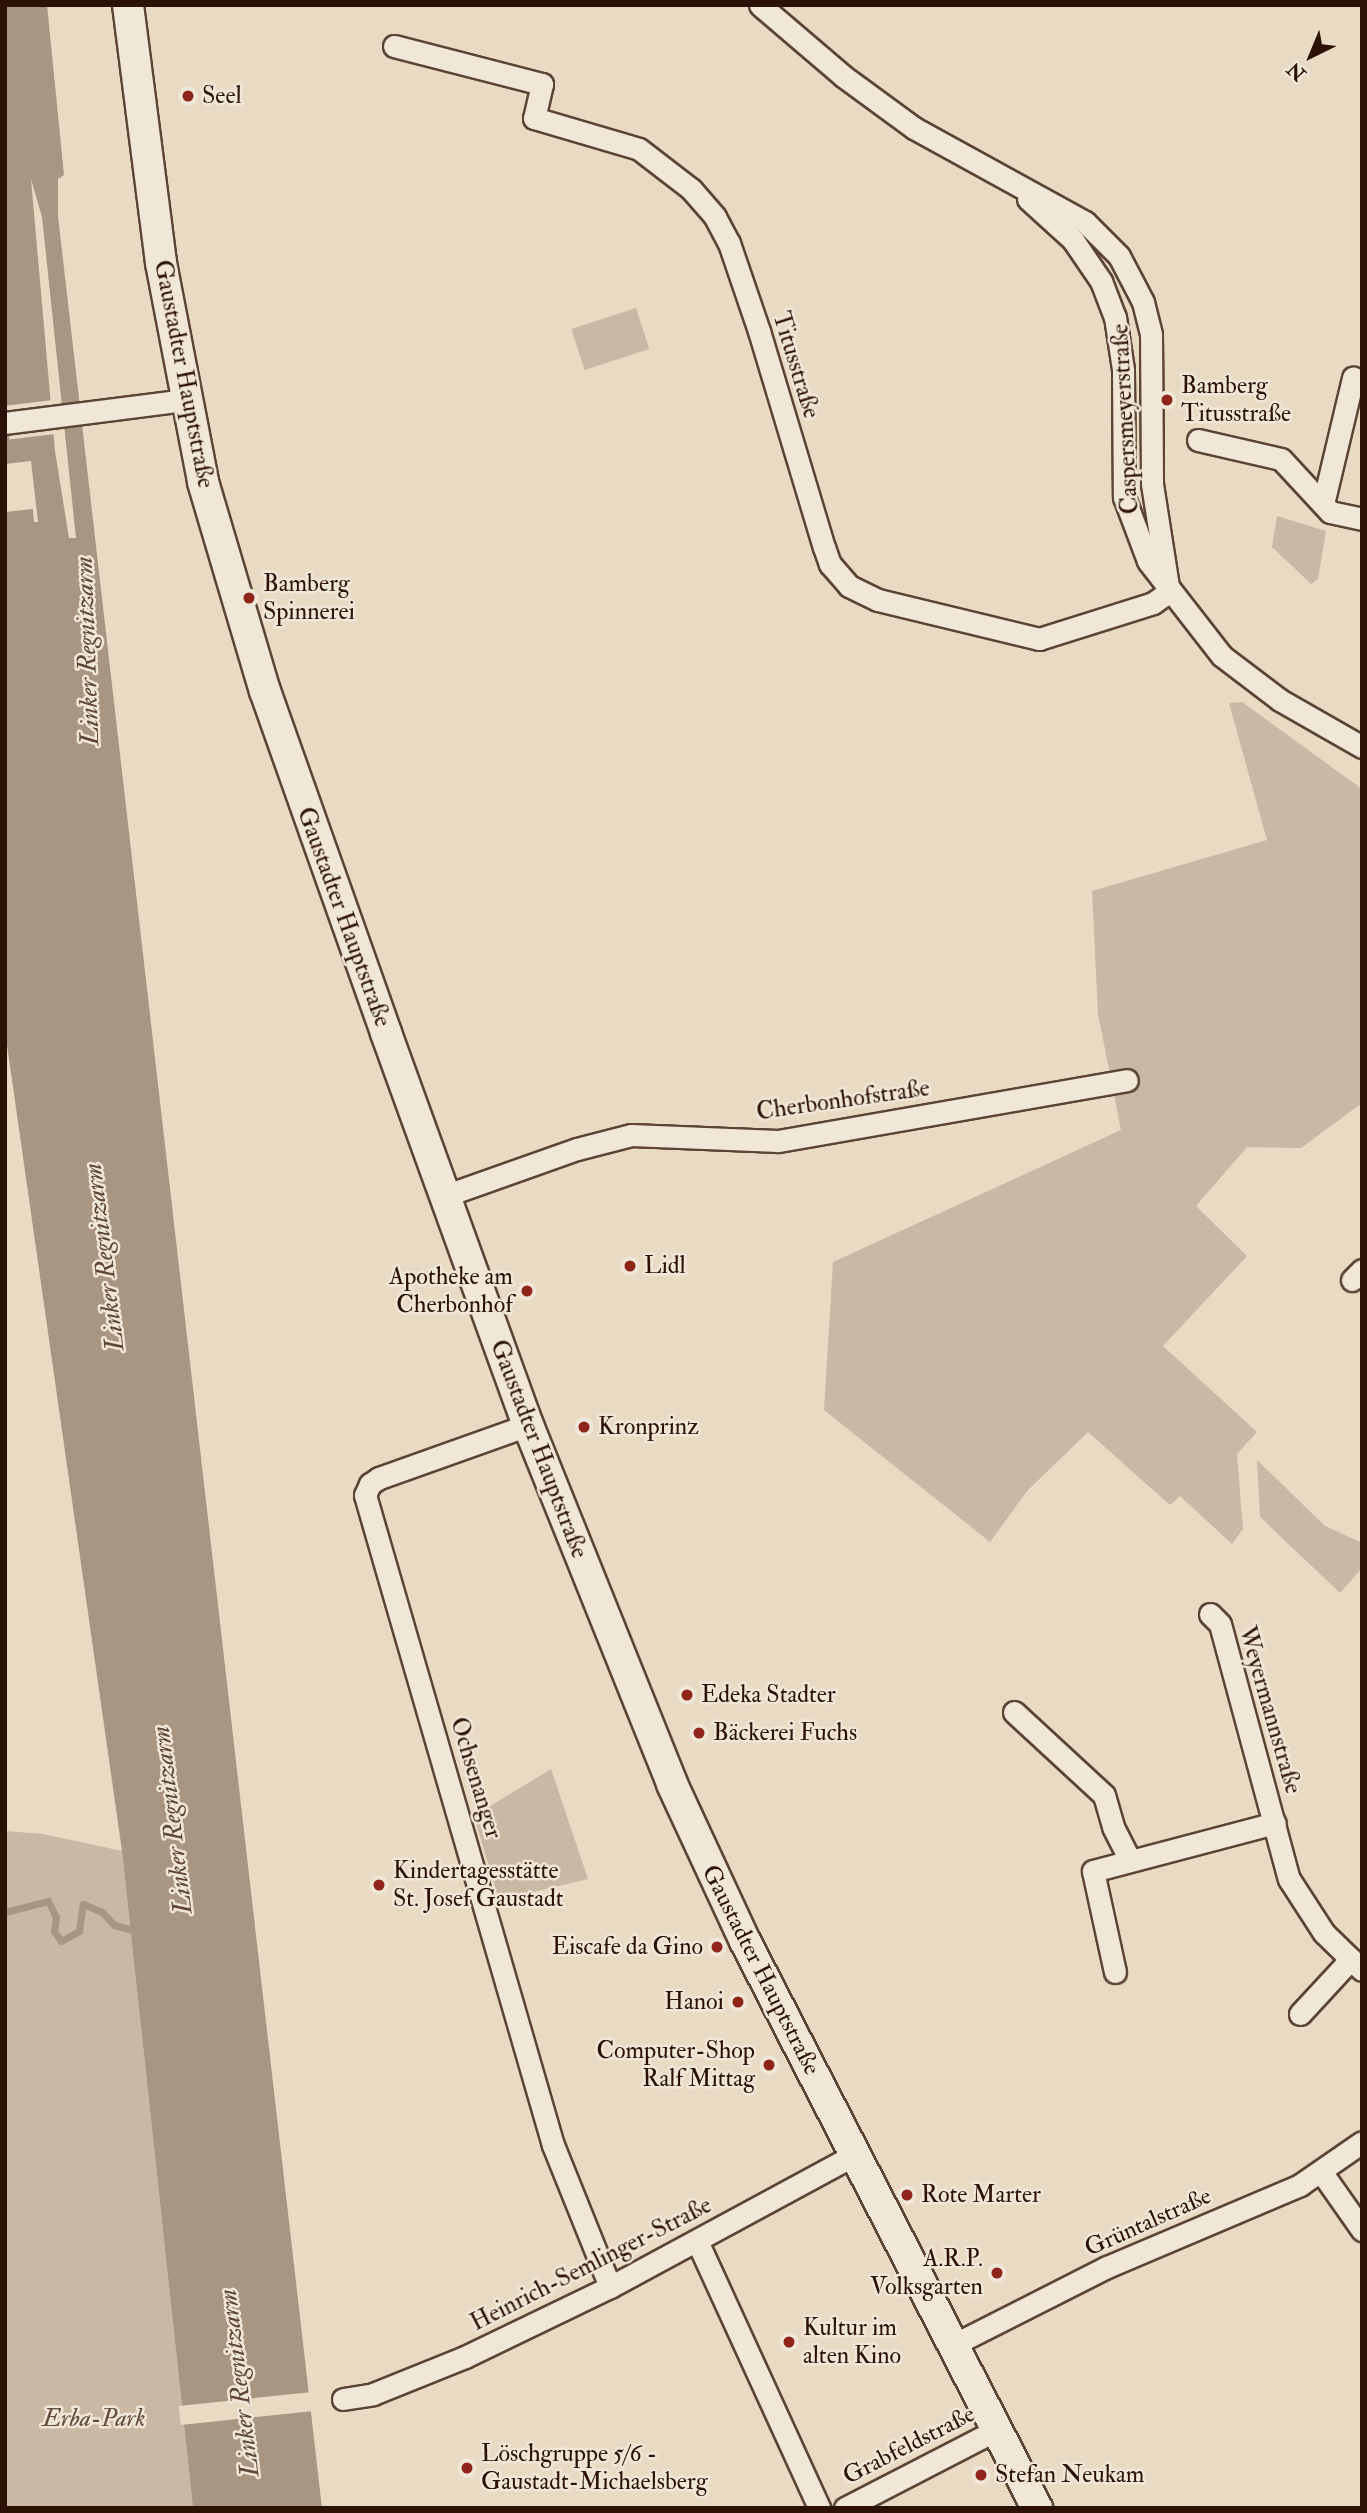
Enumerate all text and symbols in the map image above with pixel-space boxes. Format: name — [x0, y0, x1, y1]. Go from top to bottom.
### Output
north arrow — [1276, 21, 1346, 91]
text: N — [1282, 57, 1311, 86]
place label: Seel — [202, 82, 242, 110]
marker: Seel — [180, 88, 196, 104]
street label: Gaustadter Hauptstraße — [148, 258, 220, 490]
street label: Titusstraße — [766, 308, 826, 422]
street label: Caspersmeyerstraße — [1106, 323, 1144, 515]
place label: Bamberg Titusstraße — [1181, 372, 1291, 428]
marker: Bamberg Titusstraße — [1159, 392, 1175, 408]
water label: Linker Regnitzarm — [69, 556, 107, 746]
place label: Bamberg Spinnerei — [263, 570, 355, 626]
marker: Bamberg Spinnerei — [241, 590, 257, 606]
street label: Gaustadter Hauptstraße — [291, 803, 397, 1031]
street label: Cherbonhofstraße — [755, 1074, 931, 1126]
water label: Linker Regnitzarm — [78, 1161, 132, 1353]
place label: Lidl — [644, 1252, 686, 1280]
marker: Lidl — [622, 1258, 638, 1274]
place label: Apotheke am Cherbonhof — [389, 1263, 513, 1319]
marker: Apotheke am Cherbonhof — [519, 1283, 535, 1299]
street label: Gaustadter Hauptstraße — [484, 1336, 594, 1562]
place label: Kronprinz — [598, 1413, 699, 1441]
marker: Kronprinz — [576, 1419, 592, 1435]
street label: Weyermannstraße — [1232, 1623, 1308, 1797]
place label: Edeka Stadter — [701, 1681, 836, 1709]
marker: Edeka Stadter — [679, 1687, 695, 1703]
street label: Ochsenanger — [444, 1714, 508, 1842]
place label: Bäckerei Fuchs — [713, 1719, 857, 1747]
water label: Linker Regnitzarm — [146, 1724, 200, 1916]
marker: Bäckerei Fuchs — [691, 1725, 707, 1741]
place label: Kindertagesstätte St. Josef Gaustadt — [393, 1857, 564, 1913]
street label: Gaustadter Hauptstraße — [696, 1860, 826, 2080]
marker: Kindertagesstätte St. Josef Gaustadt — [371, 1877, 387, 1893]
place label: Eiscafe da Gino — [552, 1933, 703, 1961]
marker: Eiscafe da Gino — [709, 1939, 725, 1955]
place label: Hanoi — [664, 1988, 724, 2016]
marker: Hanoi — [730, 1994, 746, 2010]
place label: Computer-Shop Ralf Mittag — [596, 2037, 755, 2093]
marker: Computer-Shop Ralf Mittag — [761, 2057, 777, 2073]
place label: Rote Marter — [921, 2181, 1041, 2209]
street label: Grüntalstraße — [1080, 2181, 1216, 2263]
marker: Rote Marter — [899, 2187, 915, 2203]
street label: Heinrich-Semlinger-Straße — [466, 2191, 716, 2337]
place label: A.R.P. Volksgarten — [870, 2245, 983, 2301]
marker: A.R.P. Volksgarten — [989, 2265, 1005, 2281]
water label: Linker Regnitzarm — [213, 2287, 267, 2479]
place label: Kultur im alten Kino — [803, 2314, 901, 2370]
marker: Kultur im alten Kino — [781, 2334, 797, 2350]
street label: Grabfeldstraße — [838, 2399, 980, 2491]
park label: Erba-Park — [43, 2405, 145, 2433]
place label: Löschgruppe 5/6 - Gaustadt-Michaelsberg — [481, 2440, 707, 2496]
marker: Löschgruppe 5/6 - Gaustadt-Michaelsberg — [459, 2460, 475, 2476]
place label: Stefan Neukam — [995, 2461, 1144, 2489]
marker: Stefan Neukam — [973, 2467, 989, 2483]

